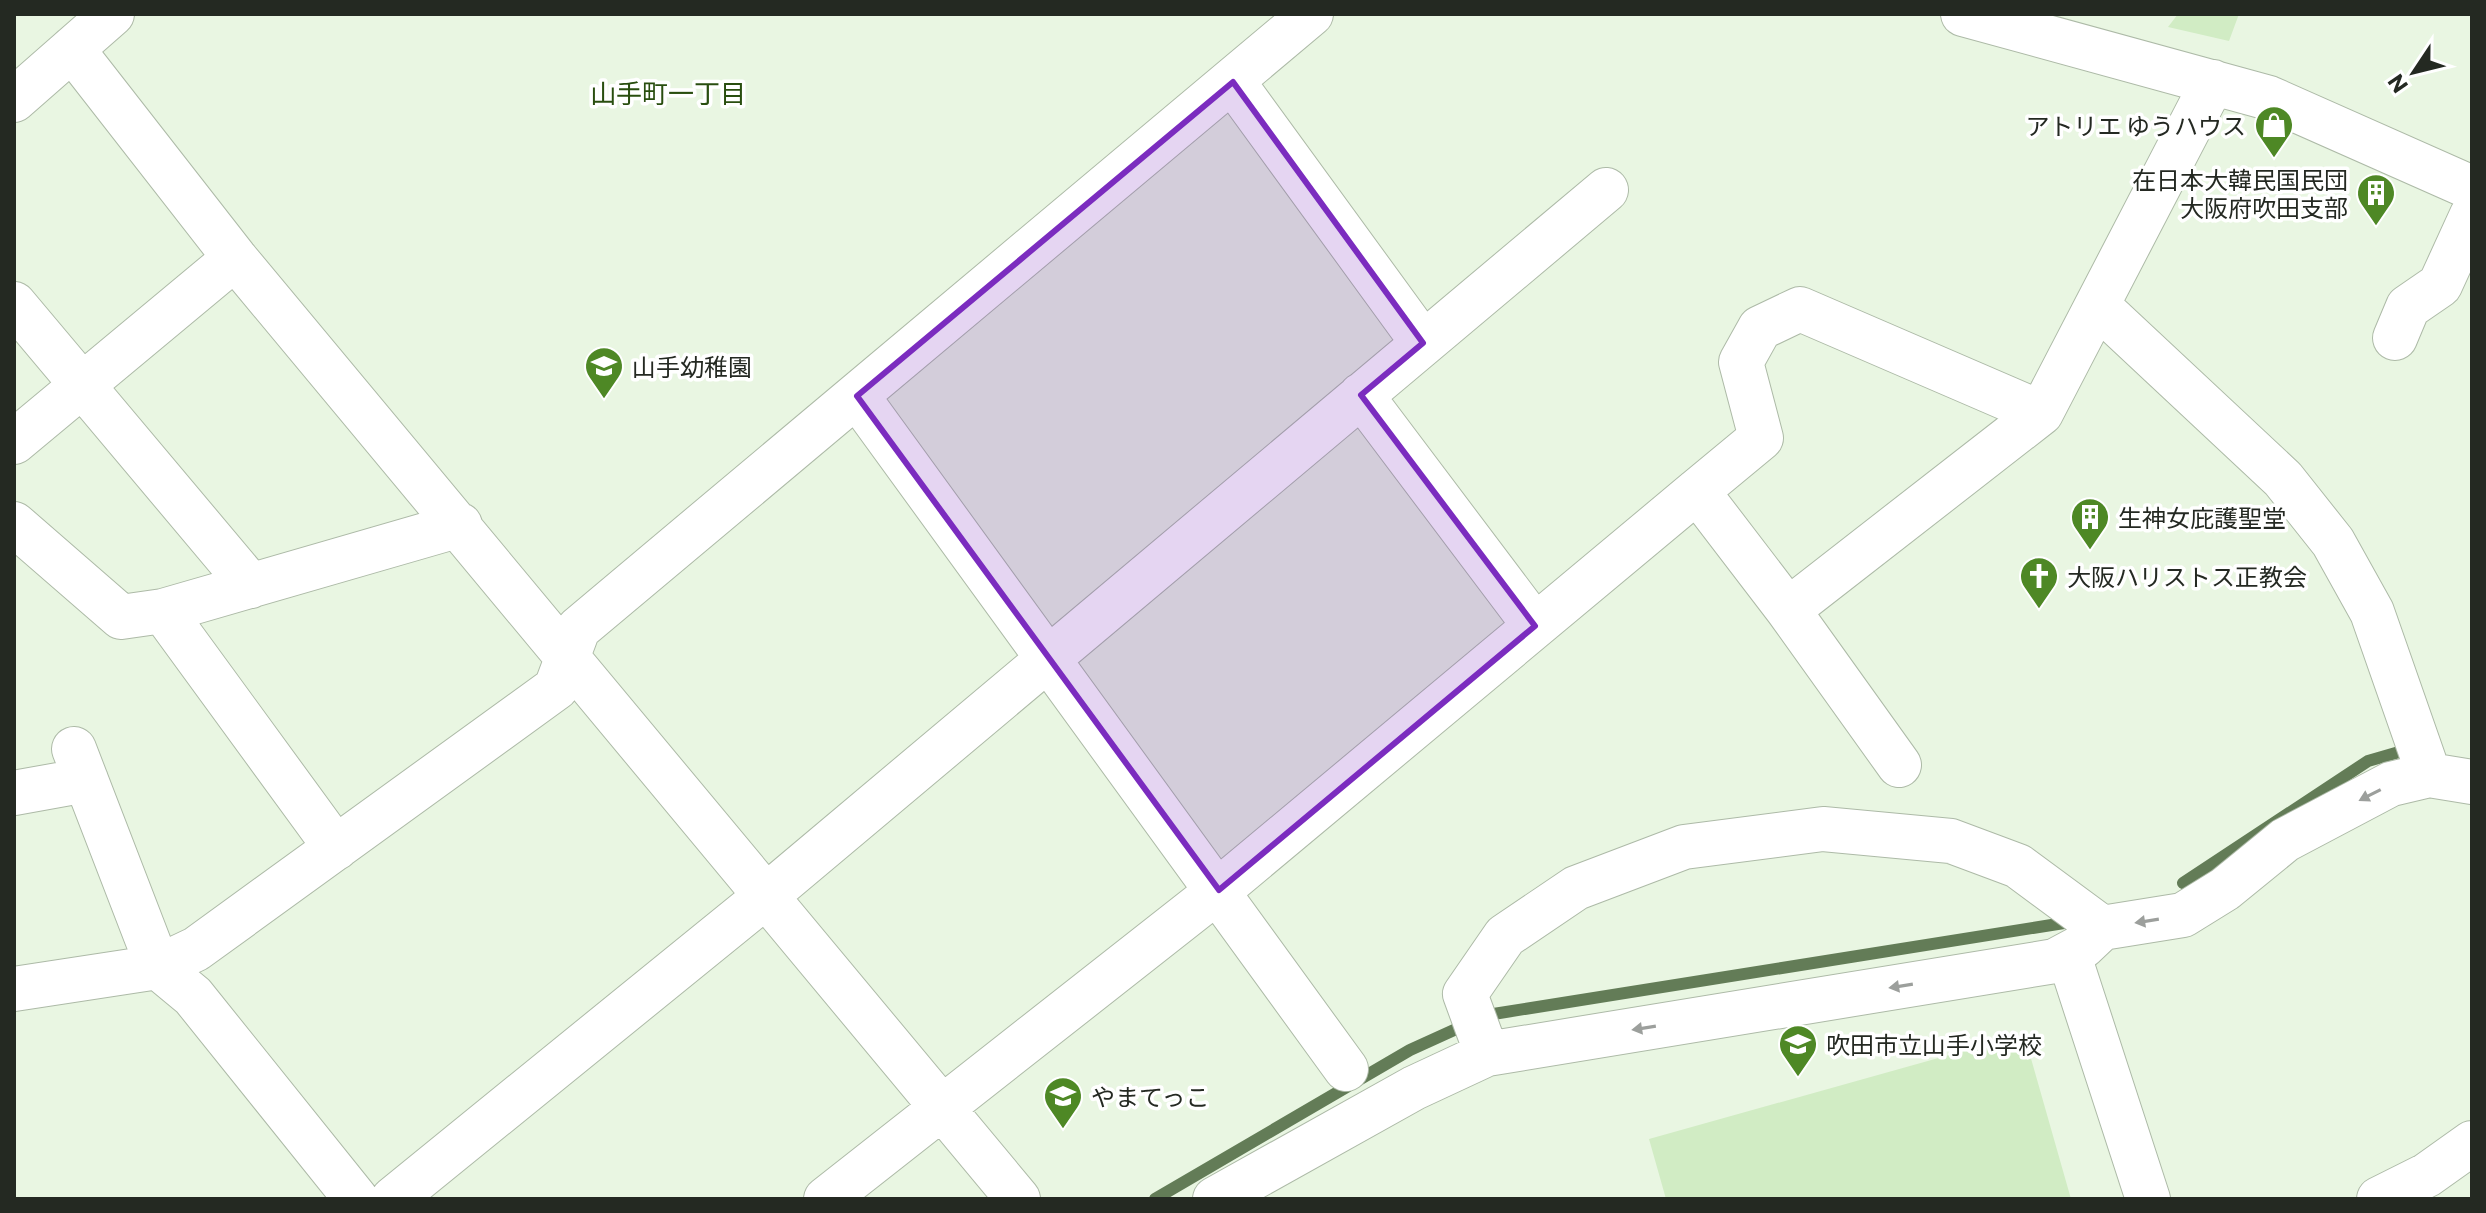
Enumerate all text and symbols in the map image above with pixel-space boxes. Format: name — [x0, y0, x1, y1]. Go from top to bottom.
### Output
north arrow — [2374, 32, 2454, 112]
text: N — [2381, 69, 2413, 98]
district label: 山手町一丁目 — [590, 77, 746, 108]
shop icon: アトリエ ゆうハウス — [2253, 104, 2295, 159]
place label: アトリエ ゆうハウス — [2025, 111, 2246, 140]
place label: 在日本大韓民国民団 大阪府吹田支部 — [2132, 165, 2348, 222]
building icon: 在日本大韓民国民団 大阪府吹田支部 — [2355, 172, 2397, 227]
school or university icon: 山手幼稚園 — [583, 345, 625, 400]
place label: 山手幼稚園 — [632, 352, 752, 381]
building icon: 生神女庇護聖堂 — [2069, 496, 2111, 551]
place label: 生神女庇護聖堂 — [2118, 503, 2286, 532]
church icon: 大阪ハリストス正教会 — [2018, 555, 2060, 610]
place label: 大阪ハリストス正教会 — [2067, 562, 2307, 591]
one-way arrow — [2359, 788, 2382, 801]
one-way arrow — [2134, 915, 2159, 927]
one-way arrow — [1888, 981, 1913, 993]
one-way arrow — [1632, 1022, 1657, 1035]
school or university icon: 吹田市立山手小学校 — [1777, 1023, 1819, 1078]
place label: 吹田市立山手小学校 — [1826, 1030, 2042, 1059]
school or university icon: やまてっこ — [1042, 1075, 1084, 1130]
place label: やまてっこ — [1091, 1082, 1210, 1111]

